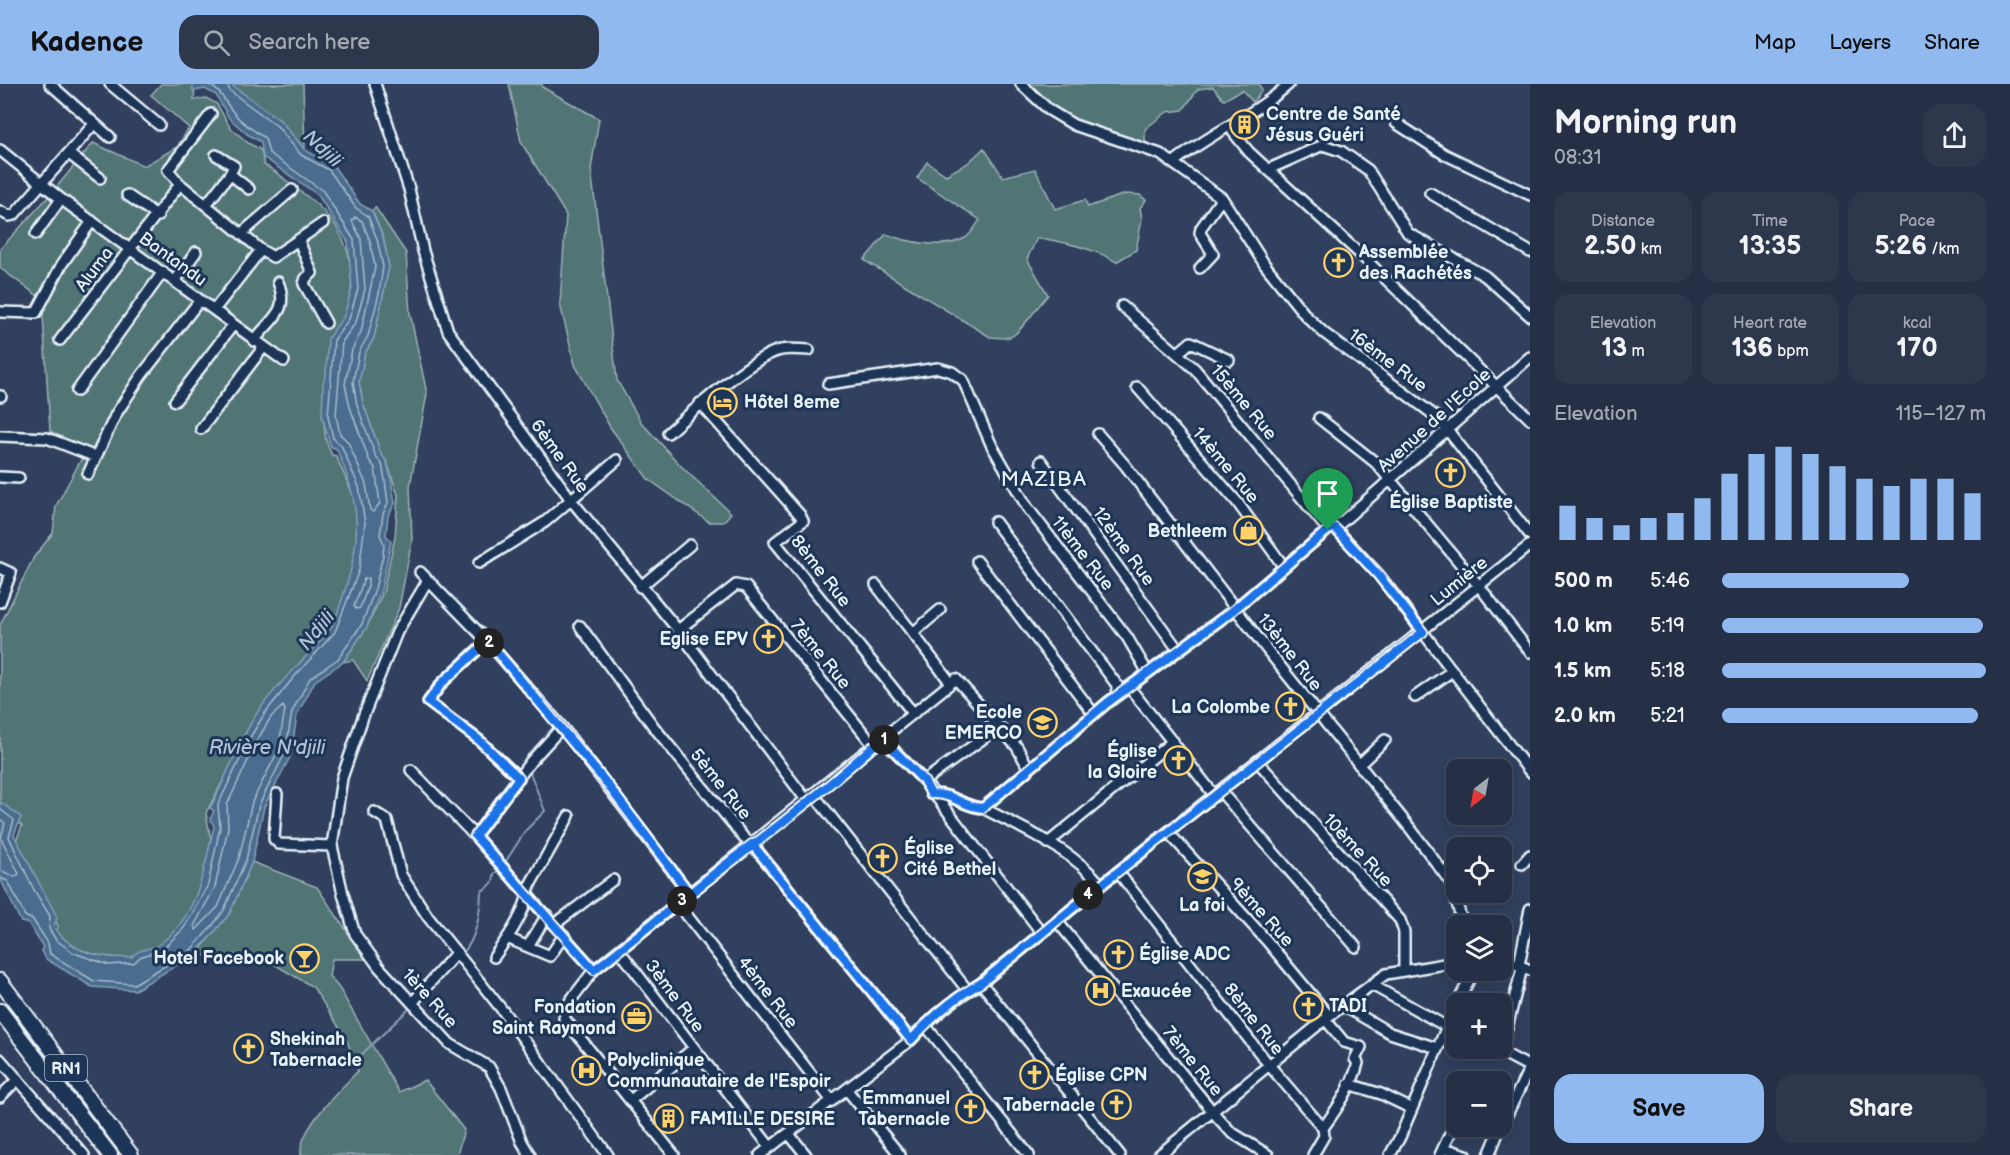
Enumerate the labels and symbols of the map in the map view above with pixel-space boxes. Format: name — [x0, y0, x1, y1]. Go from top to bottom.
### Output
place label: Centre de Santé Jésus Guéri — [1266, 104, 1401, 146]
building icon: Centre de Santé Jésus Guéri — [1229, 108, 1261, 140]
water label: Ndjili — [298, 125, 348, 174]
street label: Bantandu — [135, 228, 211, 291]
place label: Assemblée des Rachétés — [1358, 242, 1472, 284]
street label: Aluma — [71, 243, 118, 296]
church icon: Assemblée des Rachétés — [1322, 246, 1354, 278]
street label: 16ème Rue — [1344, 324, 1431, 397]
street label: 15ème Rue — [1206, 360, 1281, 445]
street label: Avenue de l'Ecole — [1373, 364, 1496, 477]
hotel icon: Hôtel 8eme — [707, 386, 739, 418]
place label: Hôtel 8eme — [744, 392, 840, 413]
street label: 6ème Rue — [526, 415, 593, 497]
street label: 14ème Rue — [1188, 423, 1264, 508]
church icon: Église Baptiste — [1435, 457, 1467, 489]
district label: MAZIBA — [1001, 467, 1087, 492]
pin — [1302, 468, 1353, 530]
place label: Église Baptiste — [1389, 490, 1513, 513]
street label: 12ème Rue — [1088, 503, 1159, 590]
street label: 11ème Rue — [1047, 512, 1118, 595]
shop icon: Bethleem — [1232, 515, 1264, 547]
place label: Bethleem — [1148, 521, 1227, 542]
street label: 8ème Rue — [786, 531, 855, 612]
street label: Lumière — [1427, 552, 1492, 611]
water label: Ndjili — [293, 604, 341, 656]
street label: 13ème Rue — [1253, 609, 1327, 696]
street label: 7ème Rue — [786, 615, 855, 694]
church icon: Eglise EPV — [753, 623, 785, 655]
pin: 2 — [474, 628, 504, 658]
place label: Eglise EPV — [659, 629, 748, 650]
church icon: La Colombe — [1275, 691, 1307, 723]
place label: La Colombe — [1171, 697, 1270, 718]
place label: Ecole EMERCO — [945, 702, 1022, 744]
school or university icon: Ecole EMERCO — [1027, 706, 1059, 738]
pin: 1 — [869, 725, 899, 755]
water label: Rivière N'djili — [209, 736, 327, 760]
place label: Église la Gloire — [1088, 739, 1157, 783]
street label: 5ème Rue — [686, 745, 756, 824]
church icon: Église la Gloire — [1162, 745, 1194, 777]
north arrow — [1446, 759, 1512, 825]
street label: 10ème Rue — [1318, 809, 1397, 891]
place label: Église Cité Bethel — [904, 836, 996, 880]
church icon: Église Cité Bethel — [867, 842, 899, 874]
school or university icon: La foi — [1186, 860, 1218, 892]
street label: 9ème Rue — [1225, 874, 1298, 951]
pin: 4 — [1073, 880, 1103, 910]
pin: 3 — [667, 886, 697, 916]
place label: La foi — [1179, 895, 1225, 916]
church icon: Église ADC — [1102, 938, 1134, 970]
bar icon: Hotel Facebook — [289, 942, 321, 974]
place label: Église ADC — [1139, 942, 1230, 965]
place label: Hotel Facebook — [154, 948, 285, 969]
street label: 4ème Rue — [733, 952, 802, 1033]
street label: 3ème Rue — [640, 956, 709, 1037]
street label: 1ère Rue — [397, 964, 462, 1033]
hospital icon: Exaucée — [1084, 975, 1116, 1007]
street label: 8ème Rue — [1219, 979, 1288, 1060]
place label: Exaucée — [1121, 981, 1192, 1002]
church icon: TADI — [1292, 990, 1324, 1022]
place label: TADI — [1329, 996, 1367, 1017]
place label: Fondation Saint Raymond — [492, 997, 616, 1039]
office icon: Fondation Saint Raymond — [621, 1001, 653, 1033]
street label: 7ème Rue — [1158, 1022, 1227, 1101]
place label: Shekinah Tabernacle — [270, 1029, 362, 1071]
church icon: Shekinah Tabernacle — [233, 1033, 265, 1065]
place label: Polyclinique Communautaire de l'Espoir — [607, 1050, 832, 1092]
hospital icon: Polyclinique Communautaire de l'Espoir — [570, 1054, 602, 1086]
road number: RN1 — [45, 1055, 87, 1081]
church icon: Église CPN — [1018, 1059, 1050, 1091]
place label: Église CPN — [1055, 1063, 1148, 1086]
place label: Emmanuel Tabernacle — [858, 1088, 950, 1130]
church icon: Tabernacle — [1100, 1089, 1132, 1121]
church icon: Emmanuel Tabernacle — [955, 1092, 987, 1124]
place label: Tabernacle — [1003, 1095, 1095, 1116]
building icon: FAMILLE DESIRE — [653, 1103, 685, 1135]
place label: FAMILLE DESIRE — [690, 1109, 835, 1130]

